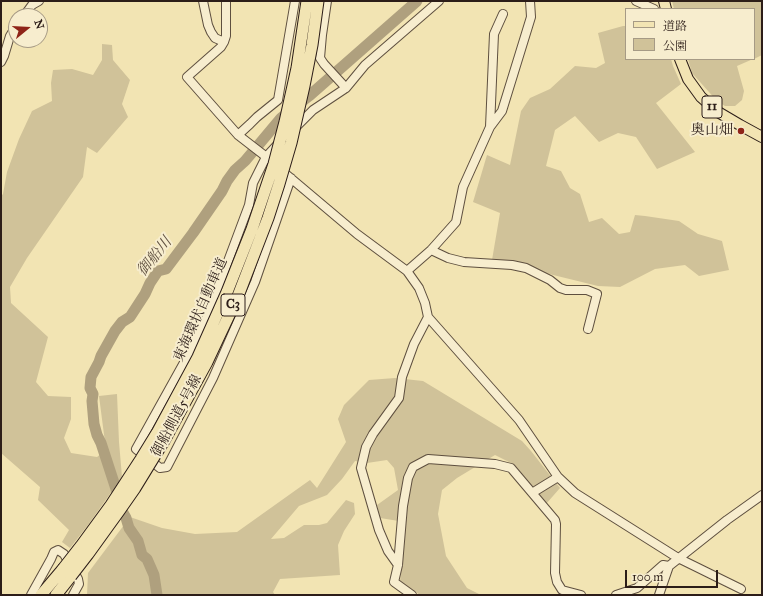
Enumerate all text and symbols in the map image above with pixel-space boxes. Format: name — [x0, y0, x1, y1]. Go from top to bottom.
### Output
north arrow — [8, 8, 48, 48]
legend — [625, 8, 755, 60]
text: N — [31, 18, 47, 31]
text: 道路 — [663, 19, 687, 33]
text: 公園 — [663, 39, 687, 53]
road number: 11 — [702, 96, 722, 118]
place label: 奥山畑 — [691, 123, 733, 139]
marker: 奥山畑 — [736, 126, 746, 136]
water label: 御船川 — [134, 234, 176, 280]
street label: 東海環状自動車道 — [171, 255, 231, 365]
road number: C3 — [221, 294, 245, 316]
street label: 御船側道5号線 — [148, 372, 206, 460]
scale bar — [627, 562, 720, 588]
text: 100 m — [632, 570, 663, 584]

